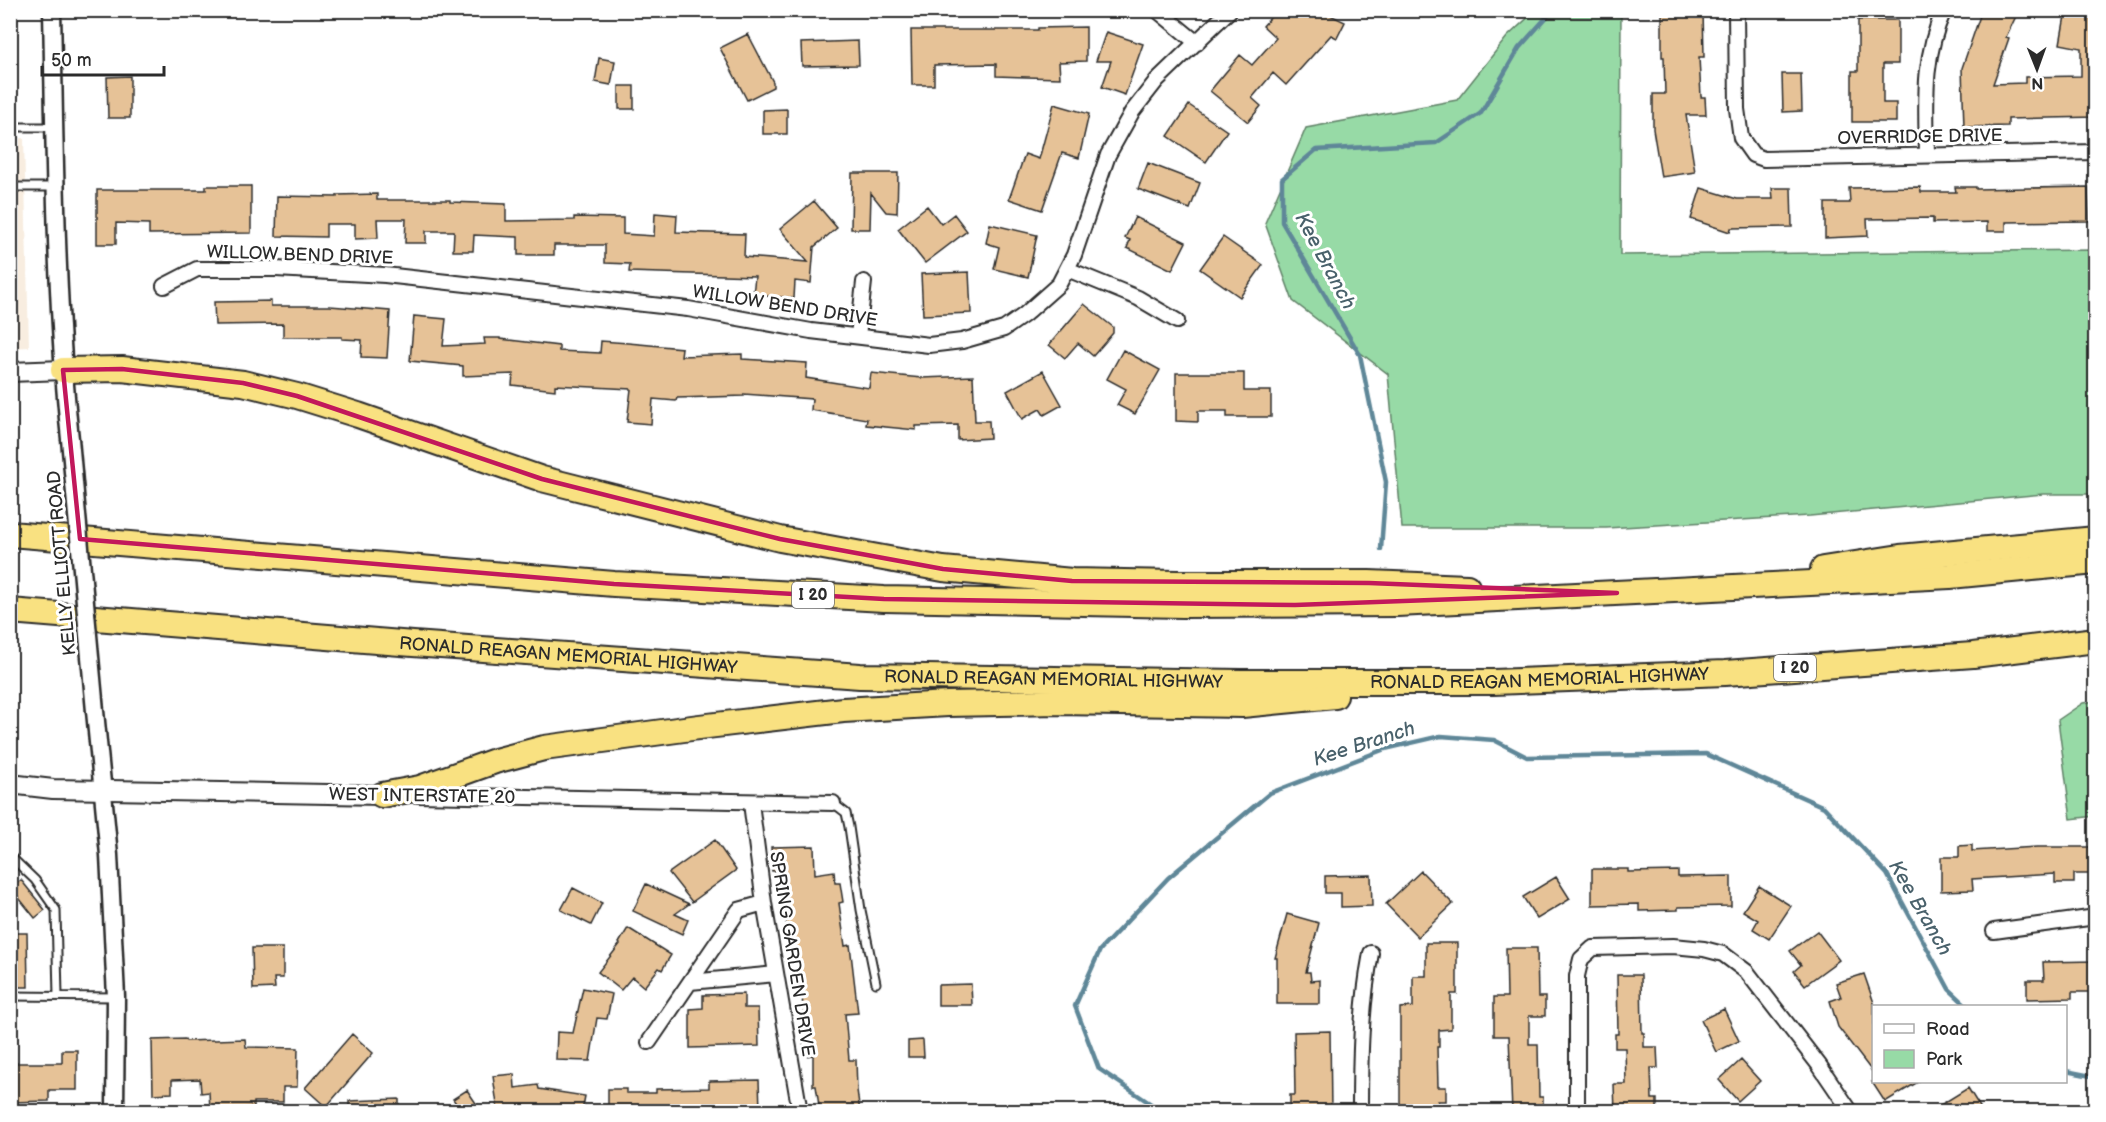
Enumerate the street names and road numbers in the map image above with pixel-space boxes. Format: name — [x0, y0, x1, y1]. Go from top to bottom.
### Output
street label: OVERRIDGE DRIVE — [1837, 125, 2003, 149]
street label: WILLOW BEND DRIVE — [206, 241, 394, 269]
street label: WILLOW BEND DRIVE — [691, 281, 879, 331]
street label: KELLY ELLIOTT ROAD — [43, 470, 81, 656]
road number: I 20 — [792, 582, 834, 608]
street label: RONALD REAGAN MEMORIAL HIGHWAY — [398, 632, 739, 678]
road number: I 20 — [1774, 655, 1816, 681]
street label: RONALD REAGAN MEMORIAL HIGHWAY — [1370, 663, 1710, 693]
street label: RONALD REAGAN MEMORIAL HIGHWAY — [884, 666, 1224, 692]
street label: WEST INTERSTATE 20 — [329, 784, 515, 808]
street label: SPRING GARDEN DRIVE — [765, 850, 819, 1058]

